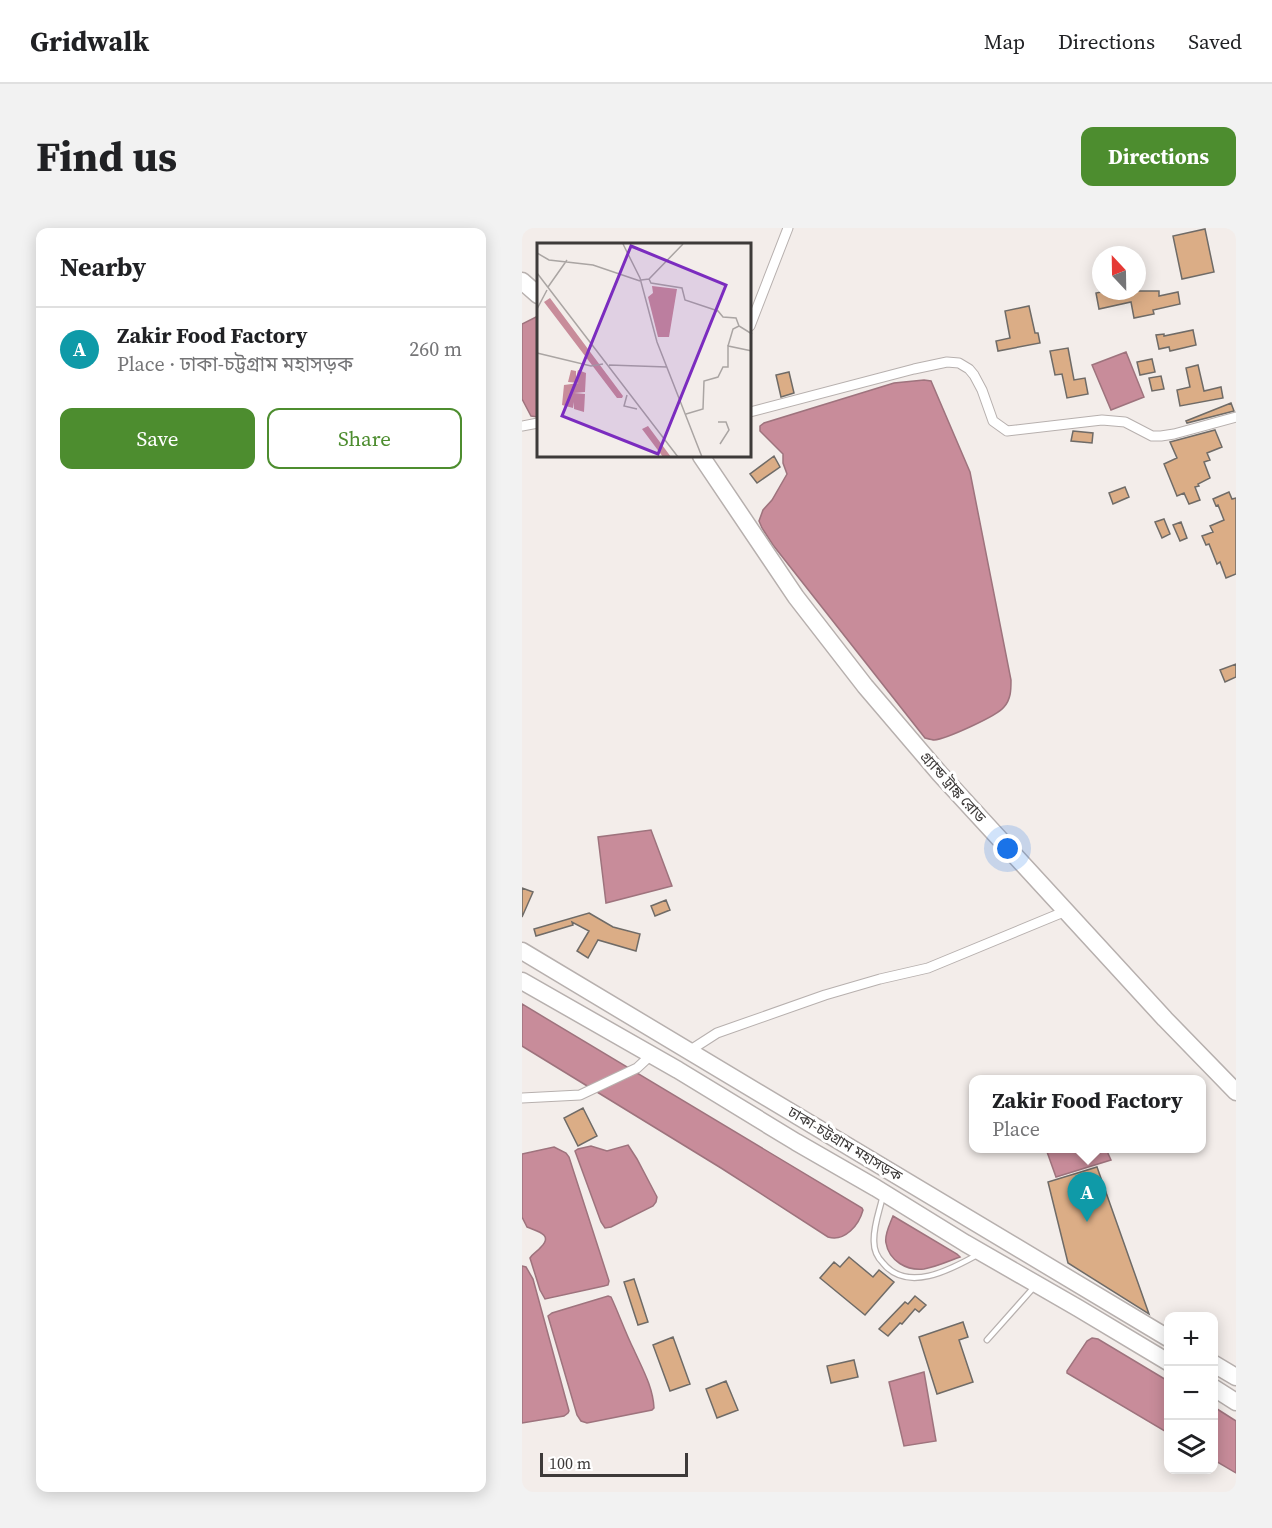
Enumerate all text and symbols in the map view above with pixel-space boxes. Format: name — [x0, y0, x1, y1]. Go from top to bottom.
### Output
text: Gridwalk — [30, 22, 149, 60]
text: Map — [984, 27, 1025, 56]
text: Directions — [1058, 27, 1155, 56]
text: Saved — [1188, 27, 1242, 56]
text: Find us — [36, 127, 177, 185]
button: Directions — [1081, 127, 1236, 186]
inset map — [537, 243, 752, 458]
north arrow — [1092, 246, 1146, 300]
text: Nearby — [60, 249, 146, 285]
text: Zakir Food Factory — [117, 320, 308, 350]
text: A — [73, 335, 86, 363]
text: 260 m — [409, 335, 462, 363]
text: Place · ঢাকা-চট্টগ্রাম মহাসড়ক — [117, 350, 353, 378]
button: Save — [60, 408, 255, 469]
button: Share — [267, 408, 462, 469]
street label: গ্র্যান্ড ট্রাঙ্ক রোড — [916, 747, 991, 827]
your location — [993, 834, 1022, 863]
popup — [969, 1075, 1206, 1153]
text: Zakir Food Factory — [992, 1085, 1183, 1115]
street label: ঢাকা-চট্টগ্রাম মহাসড়ক — [783, 1101, 907, 1186]
text: Place — [992, 1115, 1040, 1143]
pin: A — [1068, 1172, 1106, 1222]
map controls — [1164, 1312, 1218, 1474]
button: + — [1164, 1312, 1218, 1366]
button: − — [1164, 1366, 1218, 1420]
button: layers — [1164, 1420, 1218, 1474]
scale bar — [540, 1450, 688, 1478]
text: 100 m — [549, 1452, 591, 1474]

